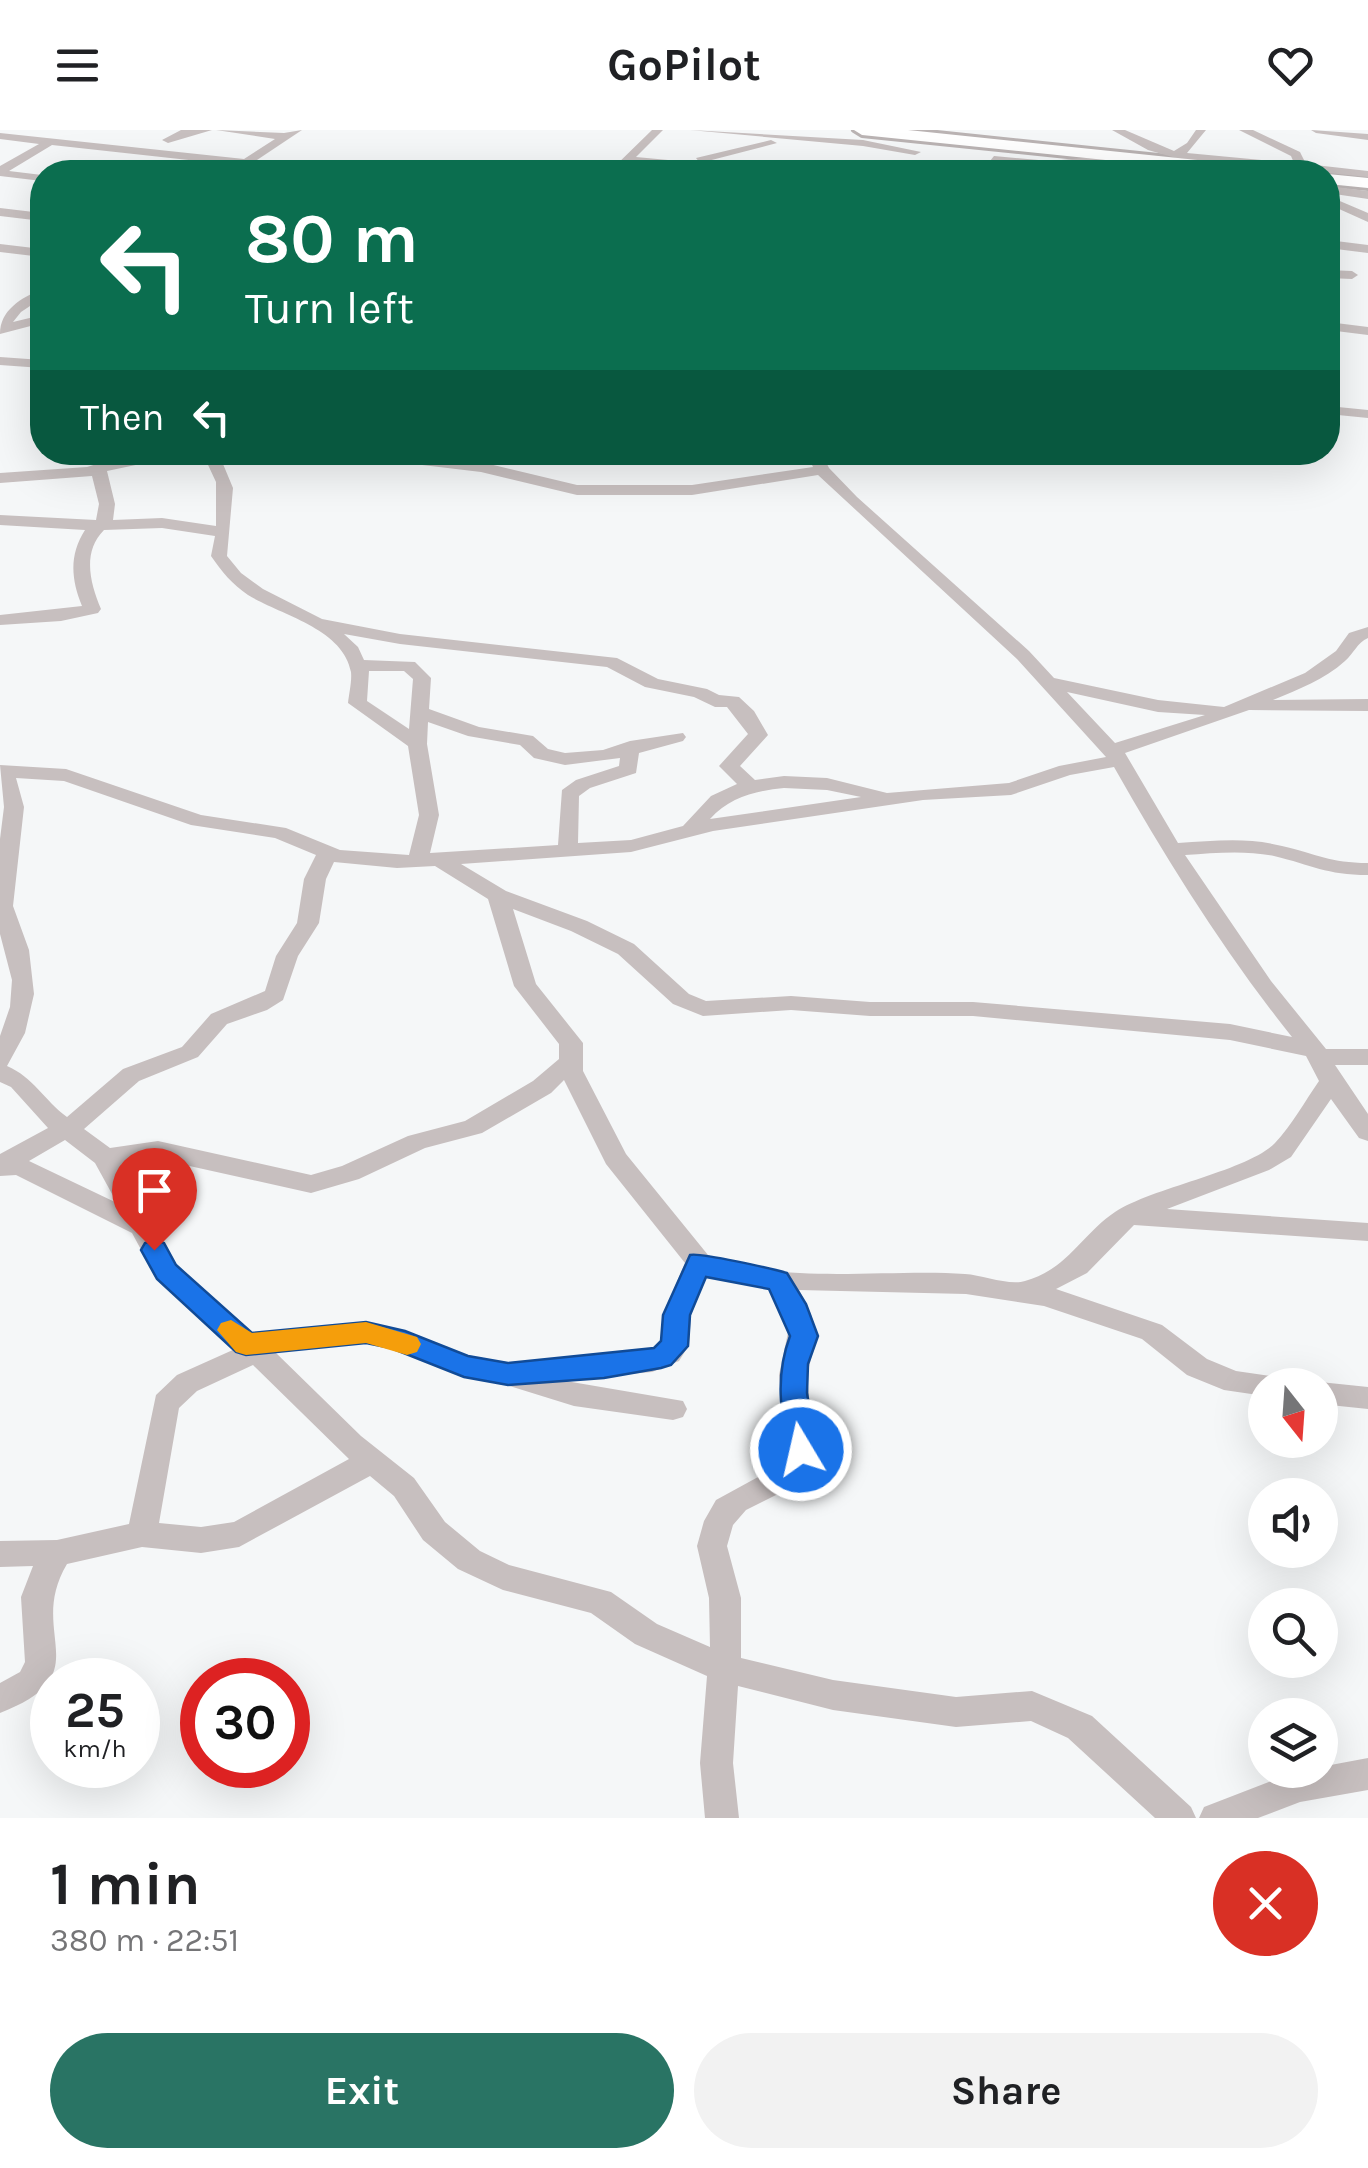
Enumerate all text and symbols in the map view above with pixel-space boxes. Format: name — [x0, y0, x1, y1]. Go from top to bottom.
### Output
icon: menu — [50, 38, 105, 93]
icon: heart — [1263, 38, 1318, 93]
text: GoPilot — [607, 39, 761, 91]
text: 80 m — [245, 198, 419, 280]
icon: left — [80, 200, 210, 330]
text: Turn left — [245, 282, 414, 334]
icon: left — [184, 390, 239, 445]
text: Then — [80, 395, 164, 440]
pin — [112, 1148, 197, 1251]
icon: arrive — [127, 1163, 182, 1218]
north arrow — [1248, 1368, 1338, 1458]
map controls — [1248, 1368, 1338, 1788]
position arrow — [749, 1398, 853, 1502]
button: sound — [1248, 1478, 1338, 1568]
button: search — [1248, 1588, 1338, 1678]
speed limit sign: 30 — [180, 1658, 310, 1788]
text: 25 — [65, 1681, 125, 1740]
button: layers — [1248, 1698, 1338, 1788]
text: km/h — [63, 1734, 127, 1763]
text: 1 min — [50, 1849, 201, 1919]
button: close — [1213, 1851, 1318, 1956]
text: 380 m · 22:51 — [50, 1922, 239, 1959]
button: Exit — [50, 2033, 674, 2148]
button: Share — [694, 2033, 1318, 2148]

